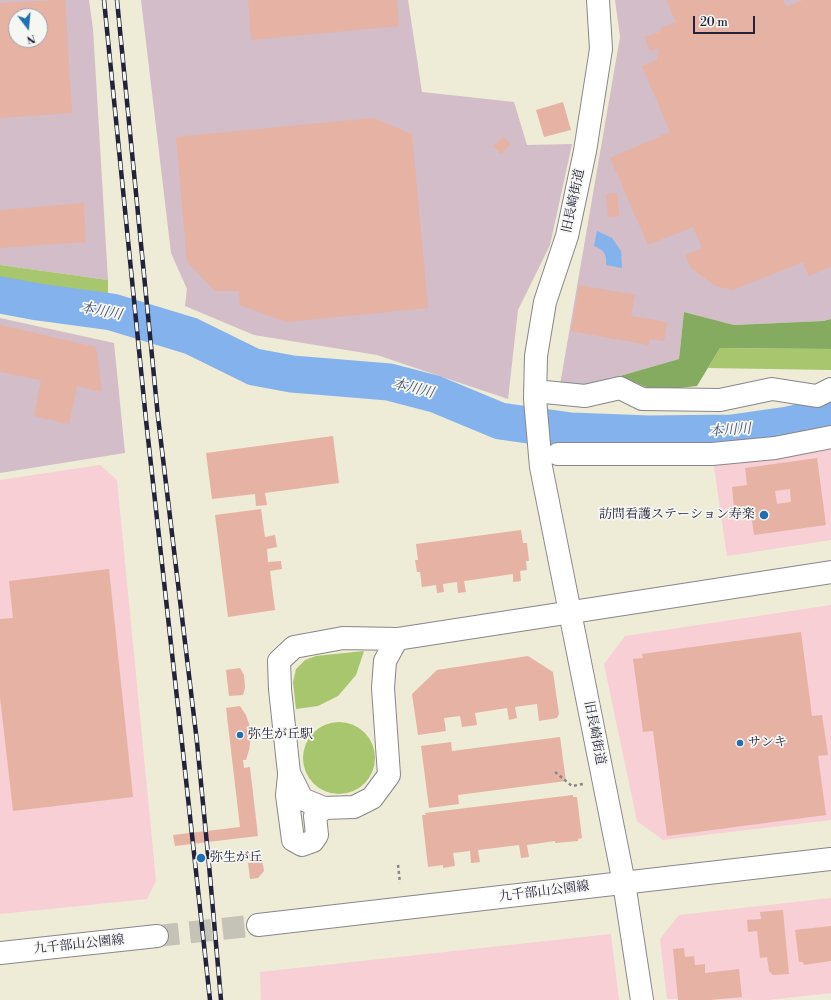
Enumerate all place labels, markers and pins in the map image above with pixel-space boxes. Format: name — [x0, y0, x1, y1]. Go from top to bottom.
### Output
place label: 訪問看護ステーション寿楽 — [599, 507, 755, 523]
marker: 訪問看護ステーション寿楽 — [758, 509, 770, 521]
place label: 弥生が丘駅 — [248, 727, 313, 743]
marker: 弥生が丘駅 — [235, 730, 245, 740]
place label: サンキ — [748, 735, 787, 751]
marker: サンキ — [735, 738, 745, 748]
place label: 弥生が丘 — [210, 850, 262, 866]
marker: 弥生が丘 — [195, 852, 207, 864]

